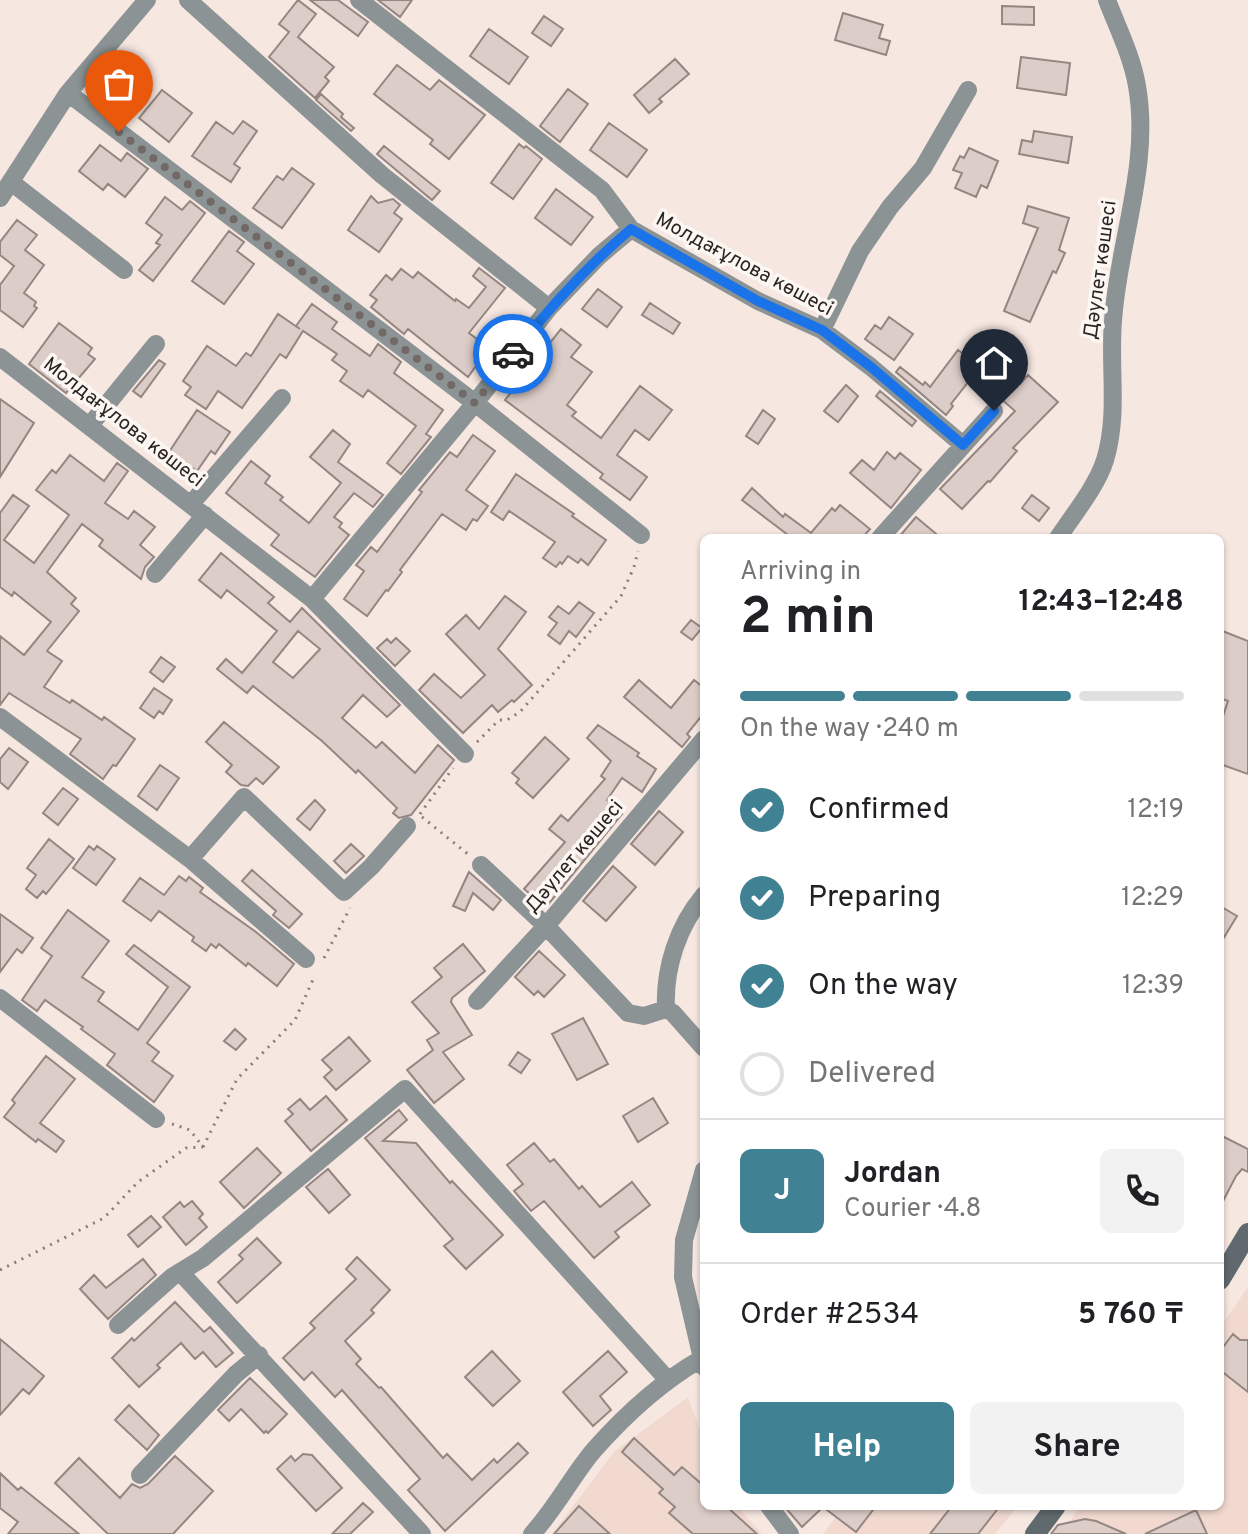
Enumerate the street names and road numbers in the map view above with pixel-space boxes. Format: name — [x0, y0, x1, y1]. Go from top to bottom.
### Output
street label: Дәулет көшесі — [1078, 199, 1124, 341]
street label: Молдағұлова көшесі — [651, 207, 837, 323]
street label: Молдағұлова көшесі — [37, 352, 209, 494]
street label: Дәулет көшесі — [520, 795, 630, 919]

